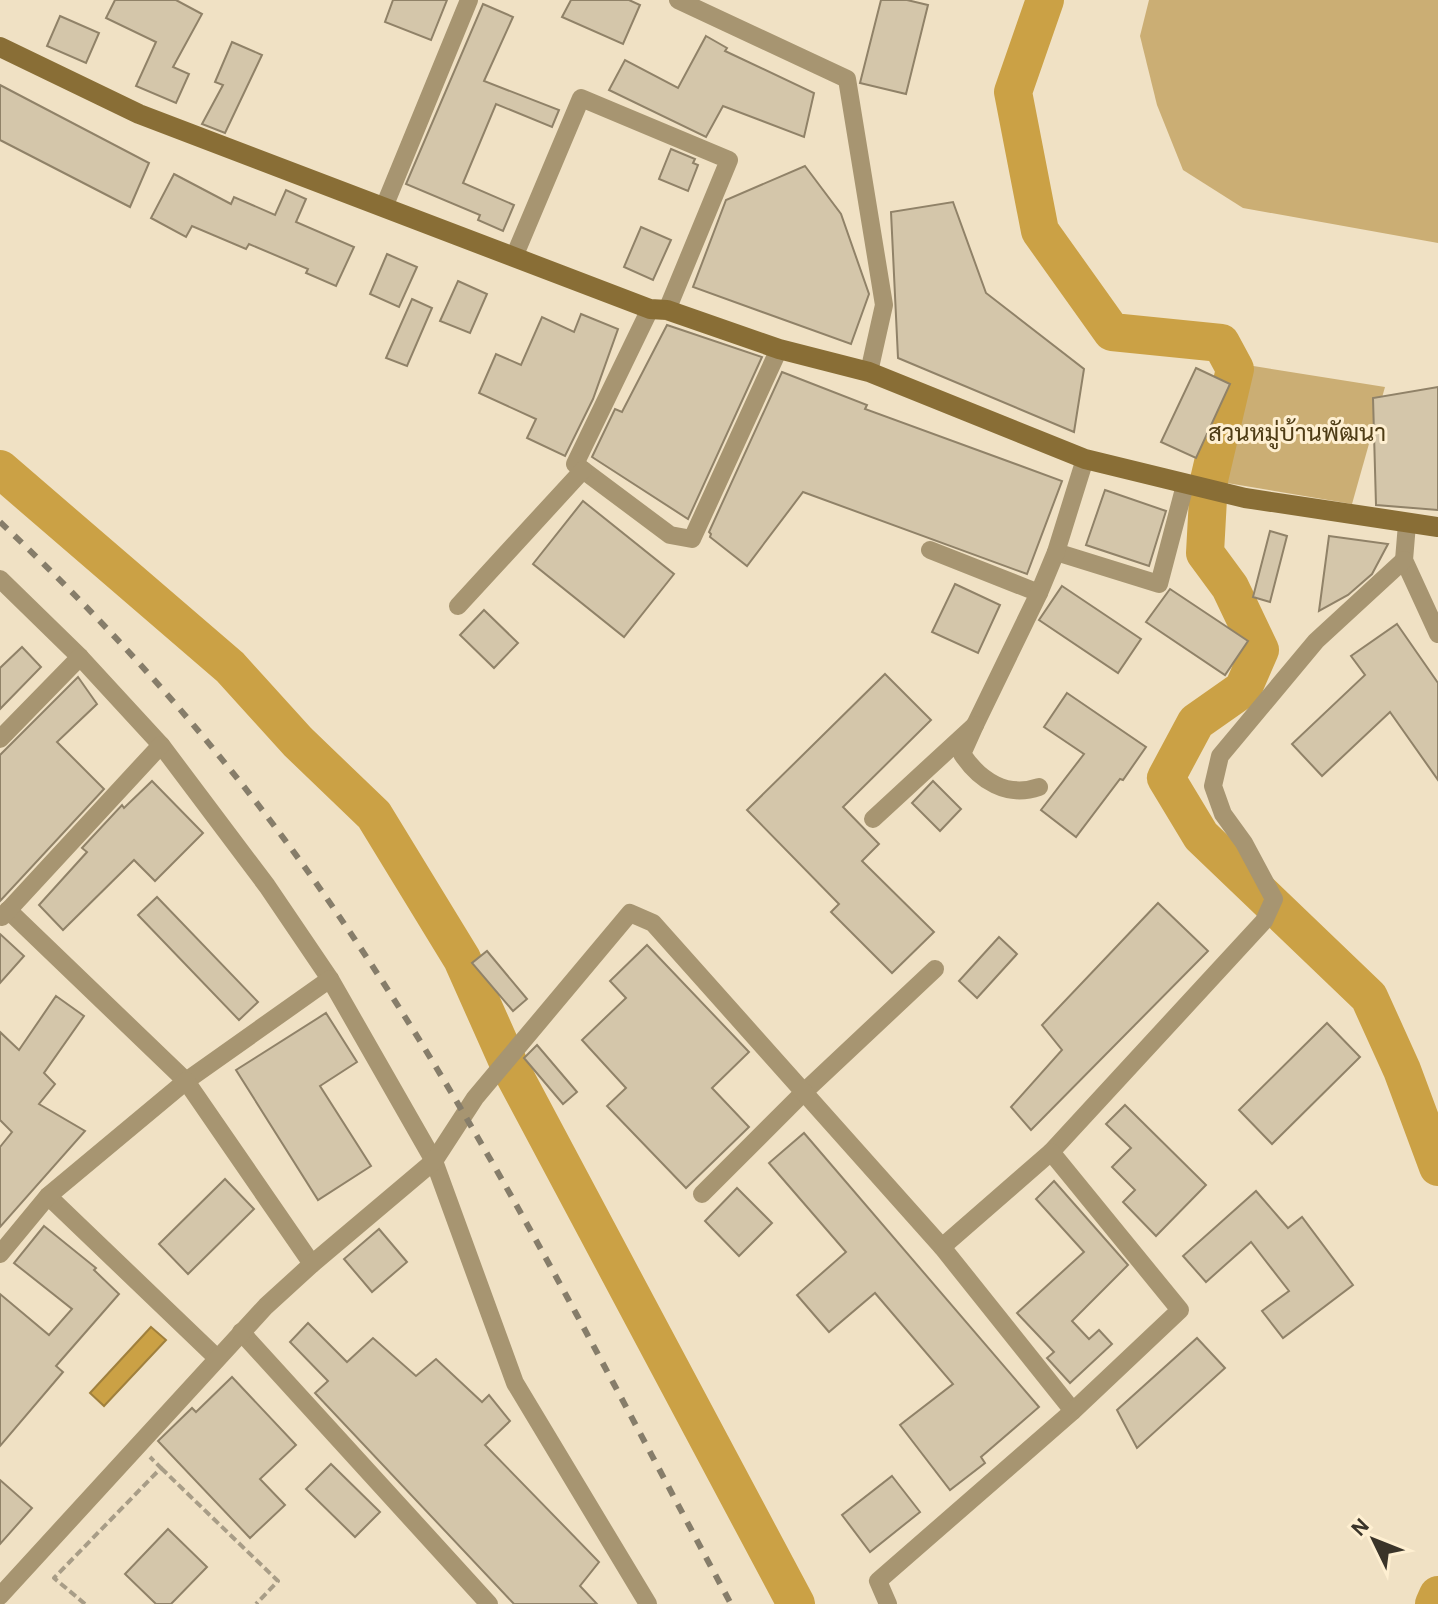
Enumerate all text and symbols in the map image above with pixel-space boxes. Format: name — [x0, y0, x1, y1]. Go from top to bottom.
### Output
park label: สวนหมู่บ้านพัฒนา — [1208, 418, 1386, 450]
north arrow — [1334, 1500, 1414, 1580]
text: N — [1347, 1514, 1373, 1540]

